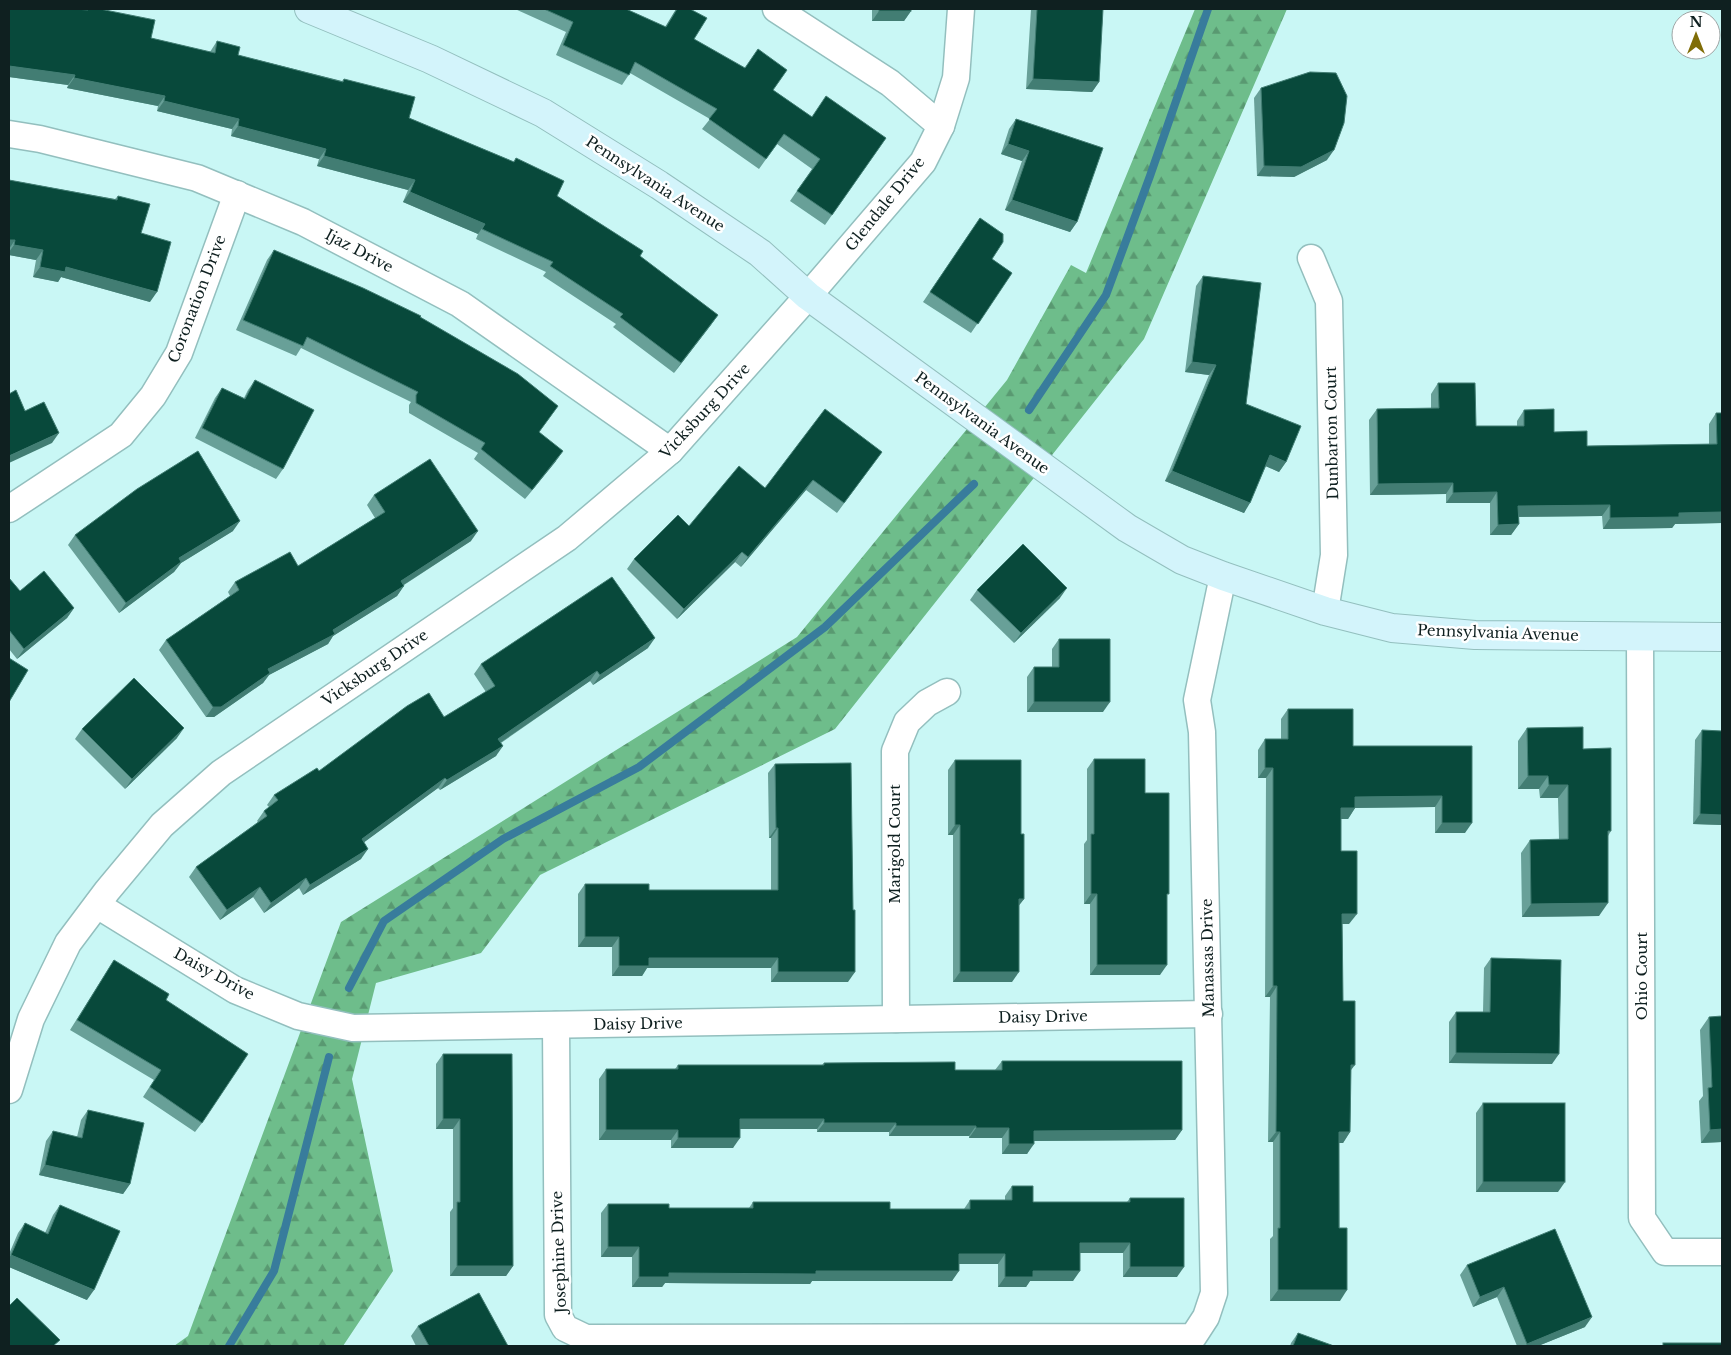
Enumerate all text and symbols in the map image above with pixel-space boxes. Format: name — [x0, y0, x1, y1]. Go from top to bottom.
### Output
north arrow — [1671, 10, 1721, 60]
text: N — [1689, 13, 1703, 31]
street label: Pennsylvania Avenue — [582, 132, 728, 236]
street label: Glendale Drive — [841, 153, 928, 255]
street label: Ijaz Drive — [322, 225, 397, 276]
street label: Coronation Drive — [163, 232, 230, 365]
street label: Vicksburg Drive — [655, 359, 754, 463]
street label: Dunbarton Court — [1321, 366, 1342, 500]
street label: Pennsylvania Avenue — [911, 367, 1053, 478]
street label: Pennsylvania Avenue — [1417, 620, 1579, 645]
street label: Vicksburg Drive — [317, 625, 431, 711]
street label: Marigold Court — [885, 784, 904, 904]
street label: Manassas Drive — [1197, 898, 1218, 1018]
street label: Ohio Court — [1632, 932, 1651, 1020]
street label: Daisy Drive — [170, 944, 258, 1004]
street label: Daisy Drive — [998, 1006, 1088, 1027]
street label: Daisy Drive — [593, 1013, 683, 1034]
street label: Josephine Drive — [547, 1190, 570, 1316]

